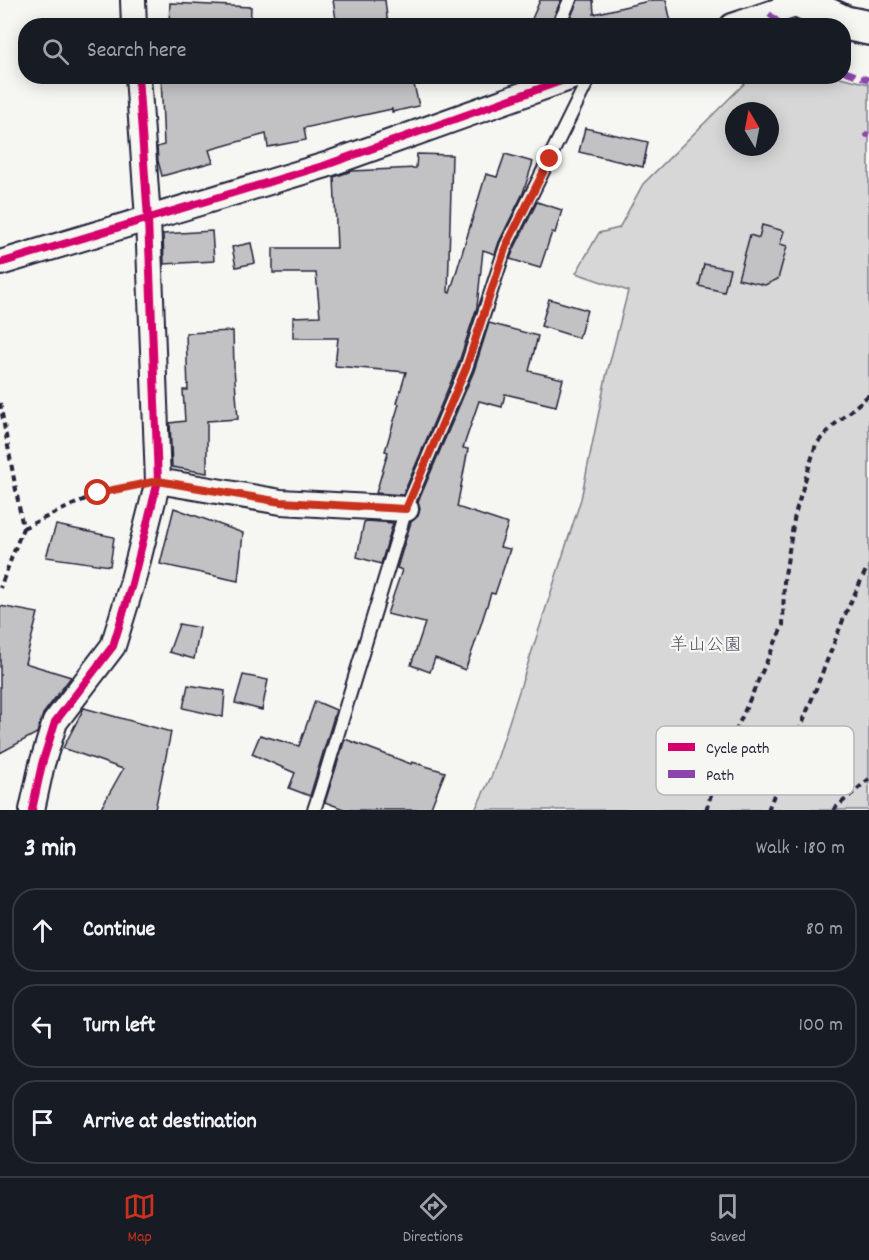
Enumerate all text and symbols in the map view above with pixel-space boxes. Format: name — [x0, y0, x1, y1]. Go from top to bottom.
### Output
search box — [18, 18, 851, 84]
icon: search — [39, 35, 72, 68]
text: Search here — [87, 36, 186, 67]
north arrow — [725, 102, 779, 156]
route end — [536, 145, 562, 171]
route start — [84, 479, 110, 505]
park label: 羊山公園 — [670, 634, 742, 659]
legend — [656, 726, 854, 795]
text: Cycle path — [706, 738, 769, 761]
text: Path — [706, 765, 734, 788]
text: 3 min — [24, 831, 76, 868]
text: Walk · 180 m — [756, 835, 845, 863]
icon: ahead — [26, 914, 59, 947]
text: Continue — [83, 915, 155, 946]
text: 80 m — [806, 916, 843, 944]
icon: left — [26, 1010, 59, 1043]
text: Turn left — [83, 1011, 155, 1042]
text: 100 m — [799, 1012, 843, 1040]
icon: arrive — [26, 1106, 59, 1139]
text: Arrive at destination — [83, 1107, 257, 1138]
tab: Map — [123, 1190, 156, 1249]
tab: Directions — [403, 1190, 463, 1249]
tab: Saved — [710, 1190, 746, 1249]

